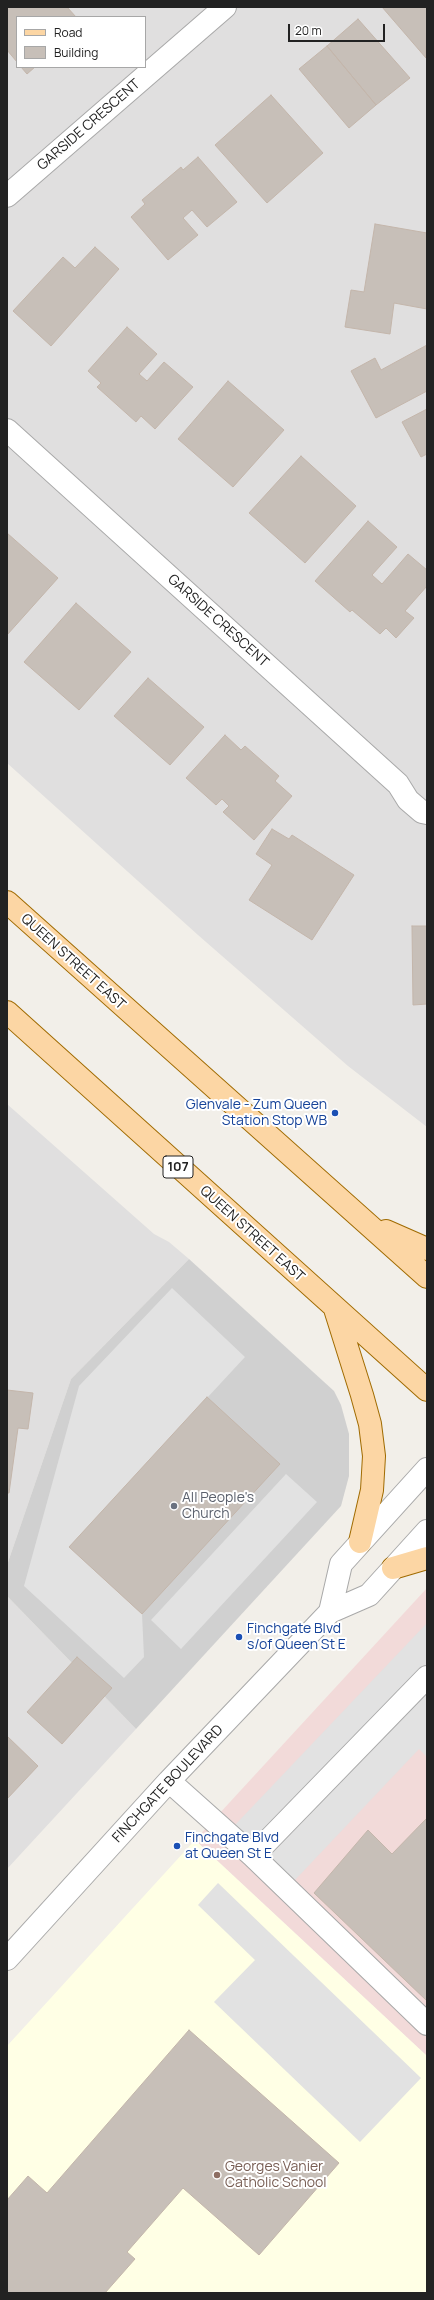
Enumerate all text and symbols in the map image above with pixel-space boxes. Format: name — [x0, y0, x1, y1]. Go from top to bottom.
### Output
legend — [16, 16, 146, 68]
scale bar — [290, 16, 387, 42]
text: 20 m — [295, 22, 322, 39]
text: Road — [54, 24, 82, 41]
text: Building — [54, 44, 98, 61]
street label: GARSIDE CRESCENT — [34, 76, 144, 174]
street label: GARSIDE CRESCENT — [164, 571, 272, 671]
street label: QUEEN STREET EAST — [17, 911, 129, 1013]
place label: Glenvale - Zum Queen Station Stop WB — [186, 1097, 327, 1130]
marker: Glenvale - Zum Queen Station Stop WB — [330, 1108, 340, 1118]
road number: 107 — [163, 1156, 193, 1178]
street label: QUEEN STREET EAST — [196, 1183, 308, 1285]
place label: All People's Church — [182, 1490, 254, 1522]
marker: All People's Church — [169, 1501, 179, 1511]
place label: Finchgate Blvd s/of Queen St E — [247, 1621, 346, 1654]
marker: Finchgate Blvd s/of Queen St E — [234, 1632, 244, 1642]
street label: FINCHGATE BOULEVARD — [109, 1722, 227, 1846]
place label: Finchgate Blvd at Queen St E — [185, 1830, 279, 1862]
marker: Finchgate Blvd at Queen St E — [172, 1841, 182, 1851]
place label: Georges Vanier Catholic School — [225, 2159, 327, 2192]
marker: Georges Vanier Catholic School — [212, 2170, 222, 2180]

